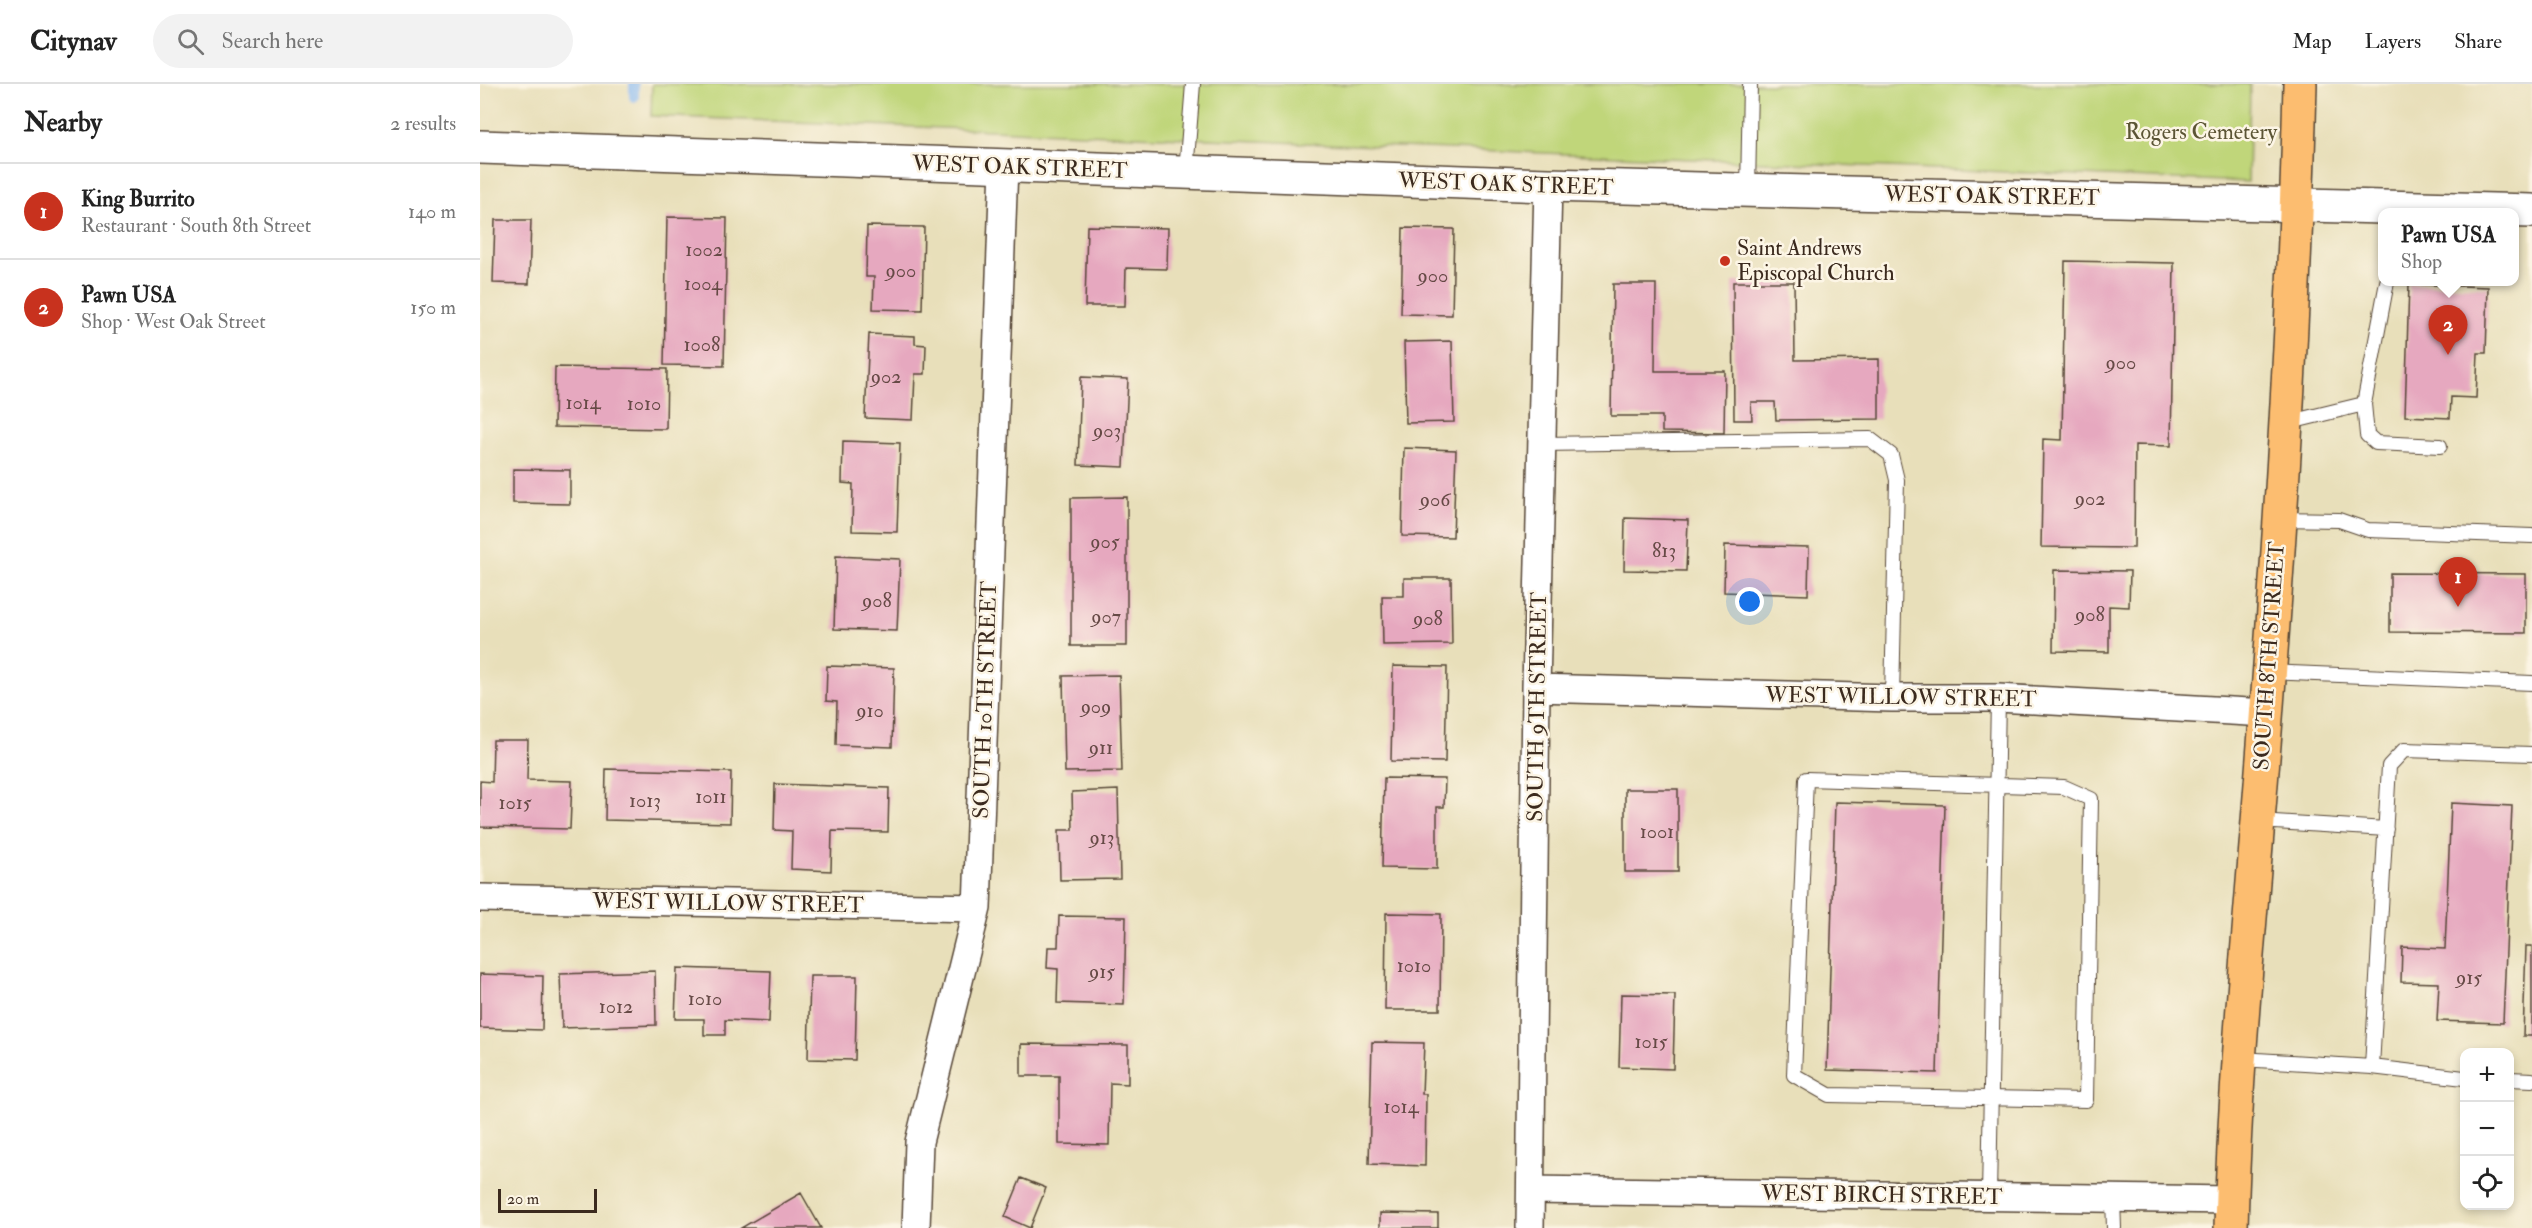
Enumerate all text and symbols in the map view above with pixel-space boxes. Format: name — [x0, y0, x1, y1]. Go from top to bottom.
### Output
search box — [153, 14, 573, 68]
text: Citynav — [30, 24, 117, 59]
icon: search — [174, 25, 207, 58]
text: Search here — [222, 27, 323, 55]
text: Map — [2292, 28, 2332, 55]
text: Layers — [2365, 28, 2421, 55]
text: Share — [2454, 28, 2502, 55]
text: Nearby — [24, 107, 102, 139]
text: 2 results — [390, 111, 456, 136]
park label: Rogers Cemetery — [2125, 118, 2277, 146]
street label: WEST OAK STREET — [911, 149, 1129, 185]
street label: WEST OAK STREET — [1397, 166, 1615, 202]
street label: WEST OAK STREET — [1883, 180, 2101, 212]
text: King Burrito — [81, 185, 195, 213]
text: 1 — [40, 199, 47, 224]
text: 140 m — [408, 199, 456, 224]
popup — [2378, 208, 2519, 286]
text: Restaurant · South 8th Street — [81, 213, 311, 238]
text: Pawn USA — [2401, 221, 2496, 249]
place label: Saint Andrews Episcopal Church — [1737, 234, 1895, 288]
house number: 1002 — [685, 237, 723, 262]
text: Shop — [2401, 249, 2442, 274]
marker: Saint Andrews Episcopal Church — [1718, 254, 1732, 268]
house number: 900 — [884, 258, 916, 283]
house number: 900 — [1416, 263, 1448, 288]
house number: 1004 — [684, 271, 723, 296]
text: Pawn USA — [81, 281, 176, 309]
text: 2 — [38, 295, 49, 320]
text: 150 m — [410, 295, 456, 320]
pin: 2 — [2428, 306, 2468, 355]
text: Shop · West Oak Street — [81, 309, 266, 334]
house number: 1008 — [684, 332, 720, 357]
house number: 900 — [2104, 350, 2136, 375]
house number: 902 — [869, 364, 901, 389]
house number: 1014 — [565, 390, 602, 415]
house number: 1010 — [627, 391, 661, 416]
house number: 903 — [1091, 418, 1121, 443]
house number: 902 — [2073, 486, 2105, 511]
house number: 906 — [1418, 487, 1451, 512]
house number: 905 — [1088, 529, 1120, 554]
house number: 813 — [1652, 538, 1676, 563]
street label: SOUTH 8TH STREET — [2247, 540, 2291, 771]
pin: 1 — [2438, 558, 2478, 607]
street label: SOUTH 10TH STREET — [967, 580, 1003, 819]
your location — [1735, 587, 1764, 616]
house number: 908 — [860, 588, 892, 613]
street label: SOUTH 9TH STREET — [1521, 591, 1553, 822]
house number: 908 — [2073, 602, 2105, 627]
house number: 907 — [1089, 604, 1121, 629]
house number: 908 — [1411, 606, 1443, 631]
street label: WEST WILLOW STREET — [1764, 681, 2037, 713]
house number: 909 — [1079, 694, 1111, 719]
house number: 910 — [854, 698, 884, 723]
house number: 911 — [1087, 735, 1113, 760]
house number: 1011 — [695, 784, 727, 809]
house number: 1013 — [629, 788, 661, 813]
house number: 1015 — [498, 790, 532, 815]
house number: 1001 — [1640, 819, 1674, 844]
house number: 913 — [1088, 825, 1115, 850]
street label: WEST WILLOW STREET — [591, 887, 864, 919]
house number: 1010 — [1397, 953, 1431, 978]
house number: 915 — [1087, 959, 1115, 984]
house number: 915 — [2454, 965, 2482, 990]
house number: 1010 — [688, 986, 722, 1011]
house number: 1012 — [599, 994, 633, 1019]
house number: 1015 — [1634, 1029, 1668, 1054]
map controls — [2460, 1048, 2514, 1210]
button: + — [2460, 1048, 2514, 1102]
house number: 1014 — [1383, 1094, 1420, 1119]
button: − — [2460, 1102, 2514, 1156]
button: locate — [2460, 1156, 2514, 1210]
street label: WEST BIRCH STREET — [1760, 1179, 2003, 1211]
scale bar — [498, 1186, 597, 1214]
text: 20 m — [507, 1189, 539, 1209]

